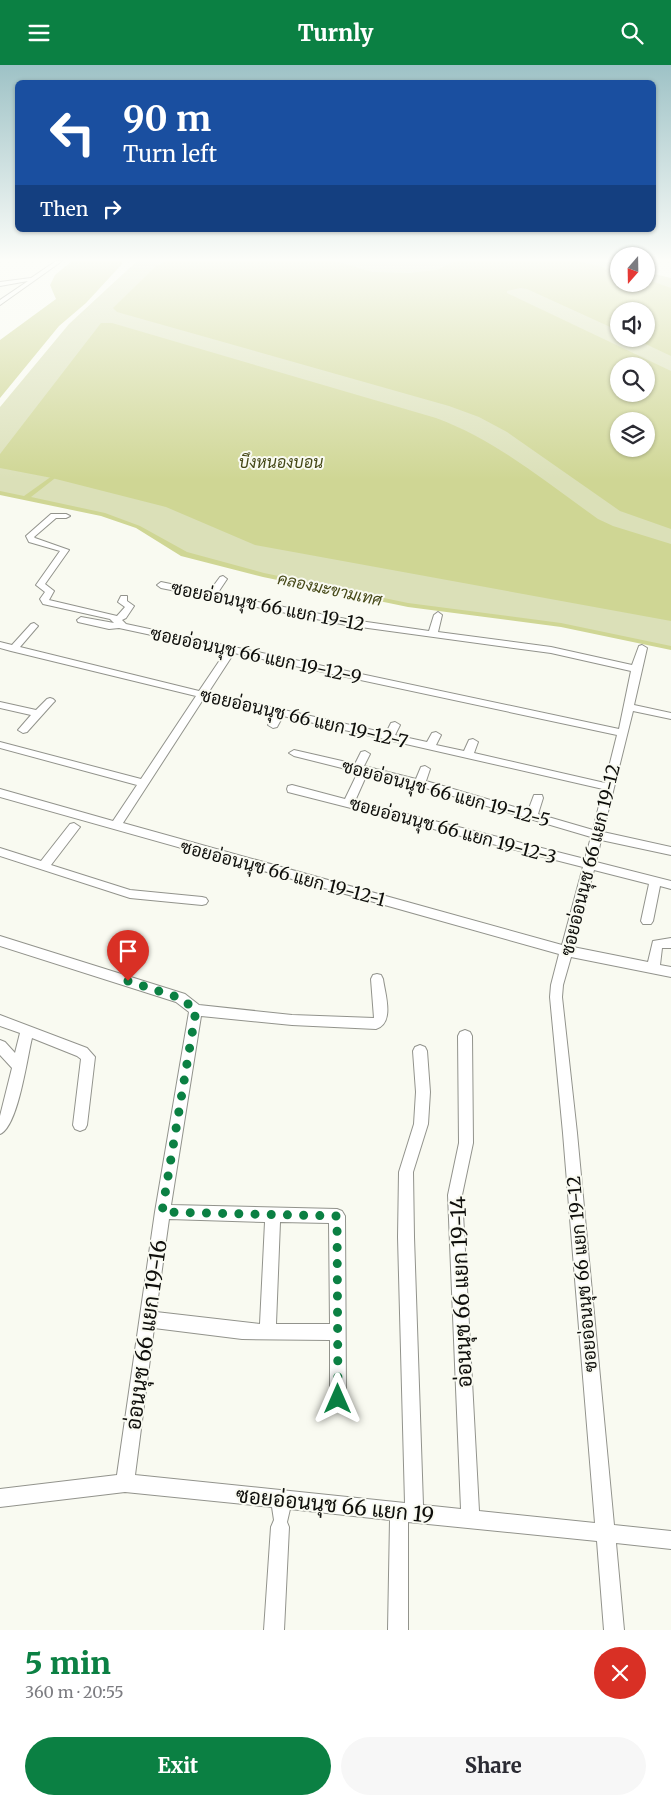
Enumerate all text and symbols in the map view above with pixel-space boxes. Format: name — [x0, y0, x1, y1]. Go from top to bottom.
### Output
icon: menu — [25, 19, 53, 47]
text: Turnly — [298, 19, 373, 47]
icon: search — [618, 19, 646, 47]
text: 90 m — [123, 97, 211, 141]
icon: left — [40, 100, 105, 165]
text: Turn left — [123, 140, 217, 168]
icon: right — [98, 195, 126, 223]
text: Then — [40, 197, 88, 221]
north arrow — [610, 247, 655, 293]
map controls — [610, 247, 655, 457]
button: sound — [610, 302, 655, 347]
button: search — [610, 357, 655, 402]
button: layers — [610, 412, 655, 457]
water label: บึงหนองบอน — [239, 452, 323, 472]
water label: คลองมะขามเทศ — [276, 568, 384, 610]
street label: ซอยอ่อนนุช 66 แยก 19-12 — [169, 576, 367, 637]
street label: ซอยอ่อนนุช 66 แยก 19-12-9 — [148, 621, 364, 690]
street label: ซอยอ่อนนุช 66 แยก 19-12-7 — [198, 683, 410, 754]
street label: ซอยอ่อนนุช 66 แยก 19-12-5 — [339, 754, 553, 833]
street label: ซอยอ่อนนุช 66 แยก 19-12 — [555, 762, 626, 958]
street label: ซอยอ่อนนุช 66 แยก 19-12-3 — [347, 791, 559, 870]
street label: ซอยอ่อนนุช 66 แยก 19-12-1 — [178, 835, 388, 912]
pin — [107, 930, 149, 981]
icon: arrive — [114, 937, 142, 965]
street label: ซอยอ่อนนุช 66 แยก 19-12 — [562, 1175, 603, 1373]
street label: อ่อนนุช 66 แยก 19-14 — [444, 1196, 479, 1388]
street label: อ่อนนุช 66 แยก 19-16 — [119, 1238, 174, 1432]
position arrow — [311, 1372, 363, 1424]
street label: ซอยอ่อนนุช 66 แยก 19 — [234, 1481, 435, 1530]
text: 5 min — [25, 1644, 111, 1682]
button: close — [594, 1647, 646, 1699]
text: 360 m · 20:55 — [25, 1682, 124, 1702]
button: Exit — [25, 1737, 331, 1795]
button: Share — [341, 1737, 646, 1795]

